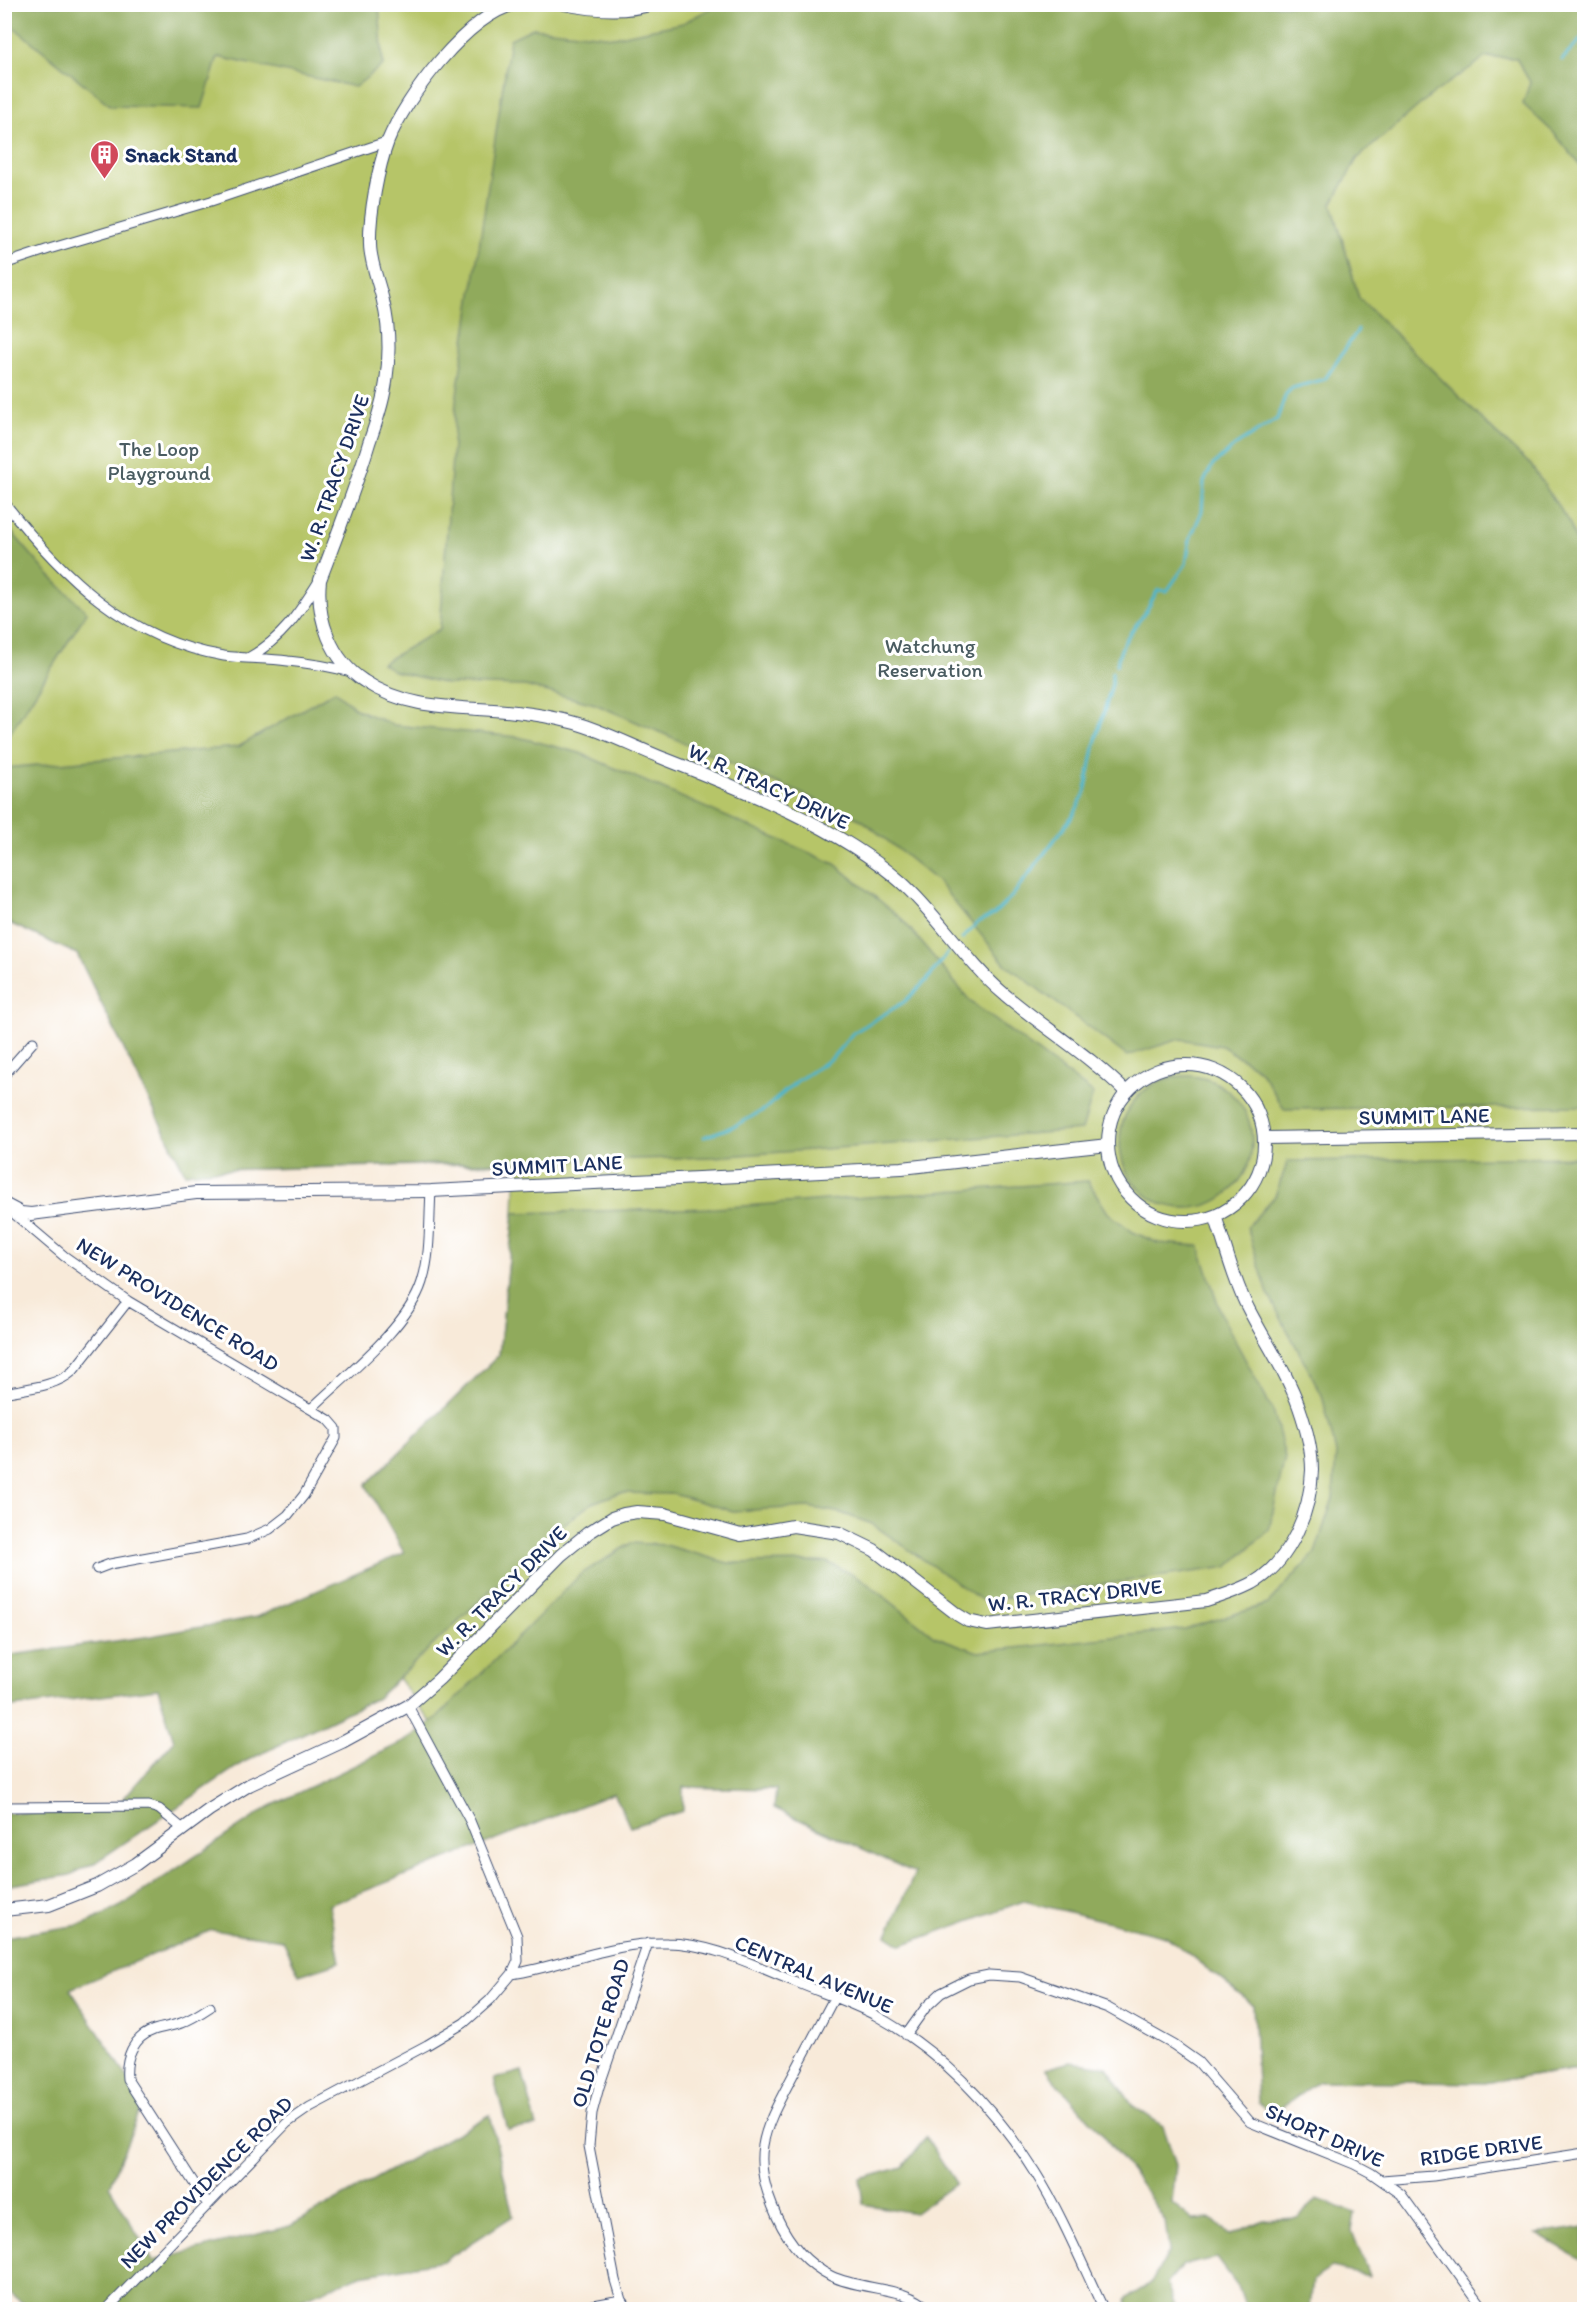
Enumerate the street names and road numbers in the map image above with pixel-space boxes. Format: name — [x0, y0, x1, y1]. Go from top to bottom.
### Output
street label: W. R. TRACY DRIVE — [294, 391, 374, 565]
street label: W. R. TRACY DRIVE — [684, 738, 854, 834]
street label: SUMMIT LANE — [1358, 1102, 1490, 1130]
street label: SUMMIT LANE — [491, 1149, 623, 1181]
street label: NEW PROVIDENCE ROAD — [72, 1231, 284, 1377]
street label: W. R. TRACY DRIVE — [430, 1520, 572, 1662]
street label: W. R. TRACY DRIVE — [987, 1573, 1163, 1617]
street label: CENTRAL AVENUE — [731, 1929, 897, 2019]
street label: OLD TOTE ROAD — [565, 1955, 635, 2111]
street label: NEW PROVIDENCE ROAD — [114, 2090, 298, 2274]
street label: SHORT DRIVE — [1262, 2098, 1388, 2172]
street label: RIDGE DRIVE — [1418, 2129, 1544, 2171]

